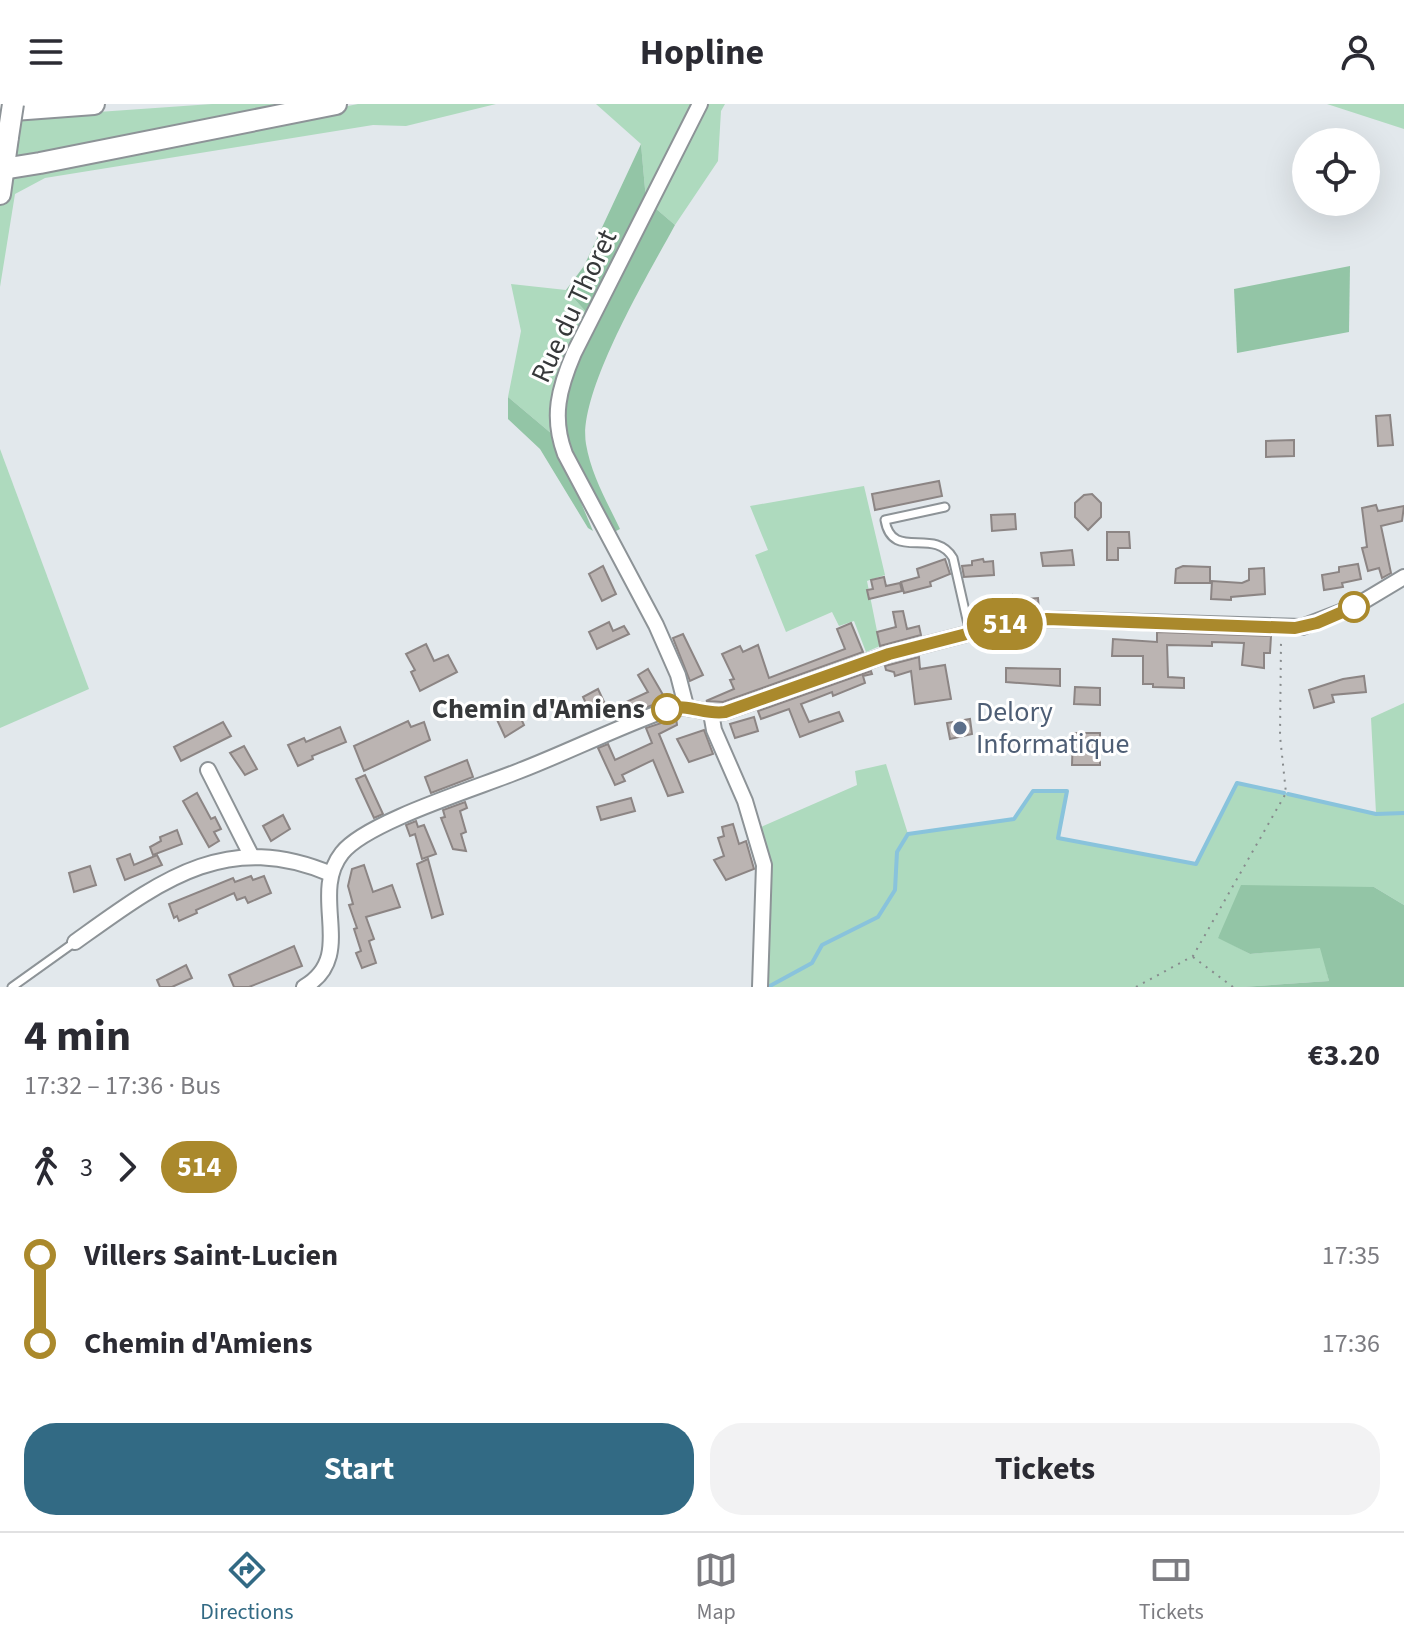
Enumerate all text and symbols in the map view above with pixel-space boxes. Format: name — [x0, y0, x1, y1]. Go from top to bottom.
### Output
text: Hopline — [640, 27, 764, 78]
icon: menu — [24, 30, 68, 74]
icon: person — [1336, 30, 1380, 74]
map controls — [1292, 128, 1380, 216]
button: locate — [1292, 128, 1380, 216]
street label: Rue du Thoret — [521, 222, 627, 389]
unlabelled marker — [1339, 592, 1369, 622]
line badge: 514 — [959, 598, 1051, 650]
text: 514 — [983, 604, 1027, 644]
place label: Chemin d'Amiens — [432, 689, 645, 729]
place label: Delory Informatique — [976, 692, 1129, 764]
marker: Chemin d'Amiens — [652, 694, 682, 724]
marker: Delory Informatique — [951, 719, 969, 737]
text: 4 min — [24, 1005, 131, 1068]
text: €3.20 — [1308, 1034, 1380, 1077]
text: 17:32 – 17:36 · Bus — [24, 1067, 220, 1104]
icon: walk — [24, 1145, 68, 1189]
icon: forward — [105, 1145, 149, 1189]
text: 514 — [177, 1147, 221, 1187]
text: 3 — [80, 1149, 93, 1186]
text: Villers Saint-Lucien — [84, 1234, 338, 1277]
text: 17:35 — [1322, 1237, 1380, 1274]
text: Chemin d'Amiens — [84, 1322, 312, 1365]
text: 17:36 — [1322, 1325, 1380, 1362]
button: Start — [24, 1423, 694, 1515]
button: Tickets — [710, 1423, 1380, 1515]
tab: Directions — [200, 1548, 293, 1628]
tab: Map — [694, 1548, 738, 1628]
tab: Tickets — [1139, 1548, 1204, 1628]

